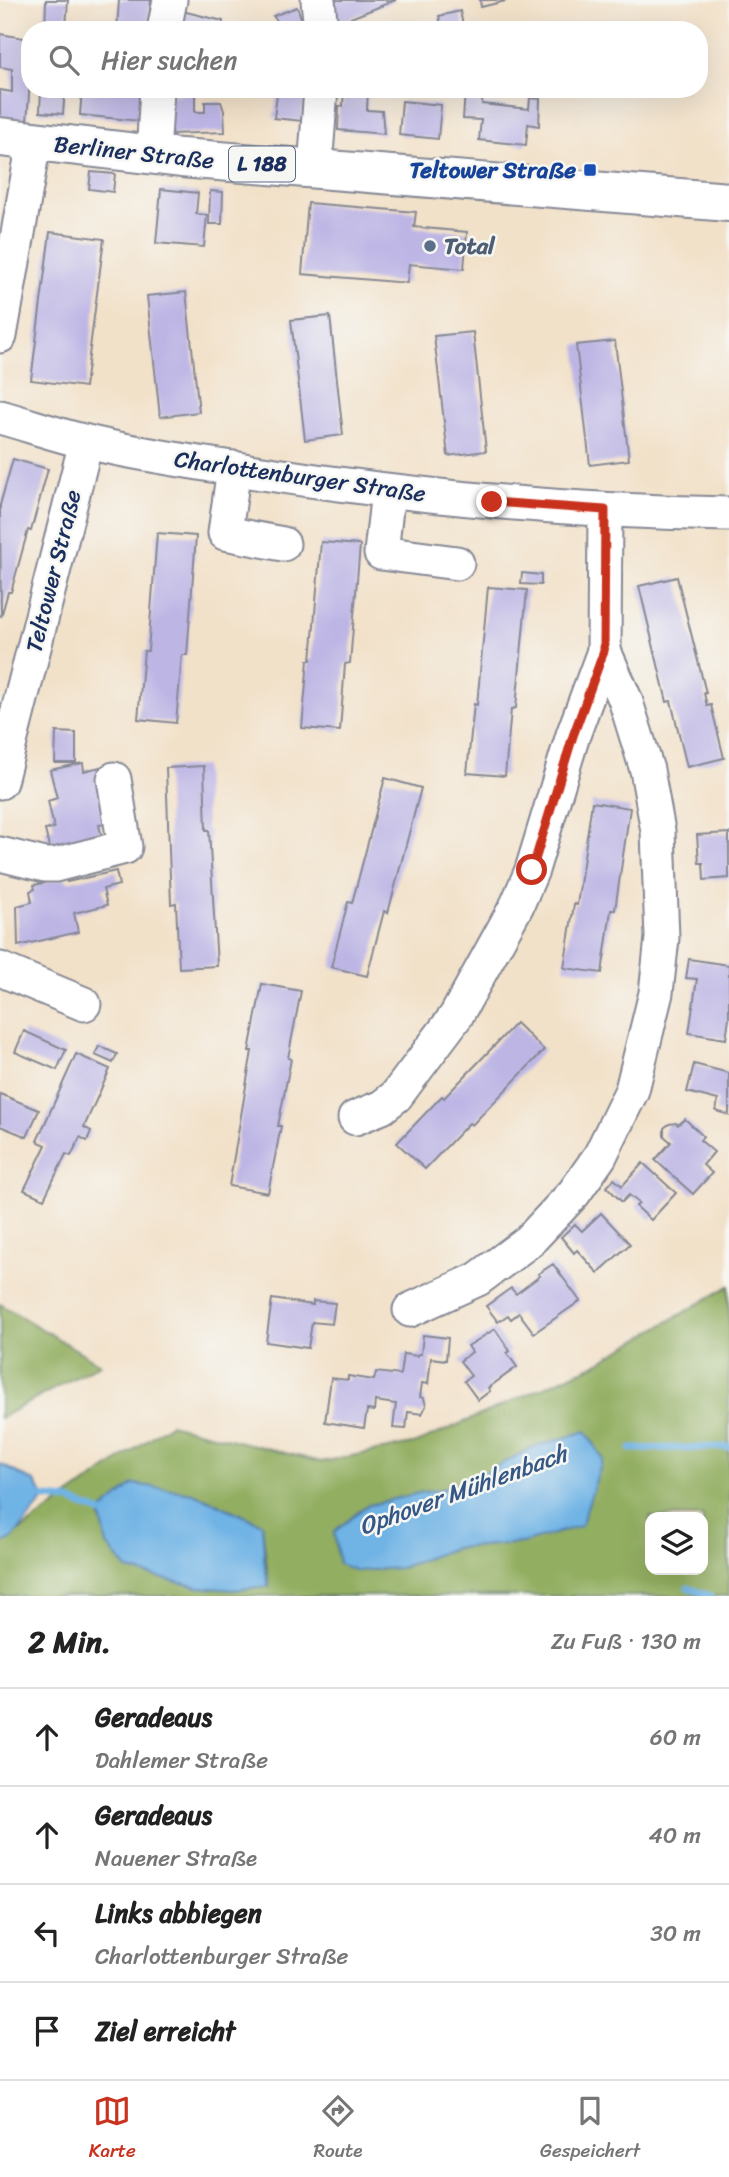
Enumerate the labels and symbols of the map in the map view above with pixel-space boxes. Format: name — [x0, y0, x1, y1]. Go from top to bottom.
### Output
street label: Berliner Straße — [52, 124, 216, 181]
road number: L 188 — [229, 146, 295, 182]
place label: Teltower Straße — [410, 150, 576, 191]
marker: Teltower Straße — [582, 162, 598, 178]
place label: Total — [444, 226, 496, 267]
marker: Total — [422, 238, 438, 254]
street label: Charlottenburger Straße — [172, 439, 428, 514]
street label: Teltower Straße — [13, 485, 94, 657]
route end — [476, 486, 507, 517]
route start — [516, 854, 547, 885]
water label: Ophover Mühlenbach — [353, 1432, 575, 1547]

